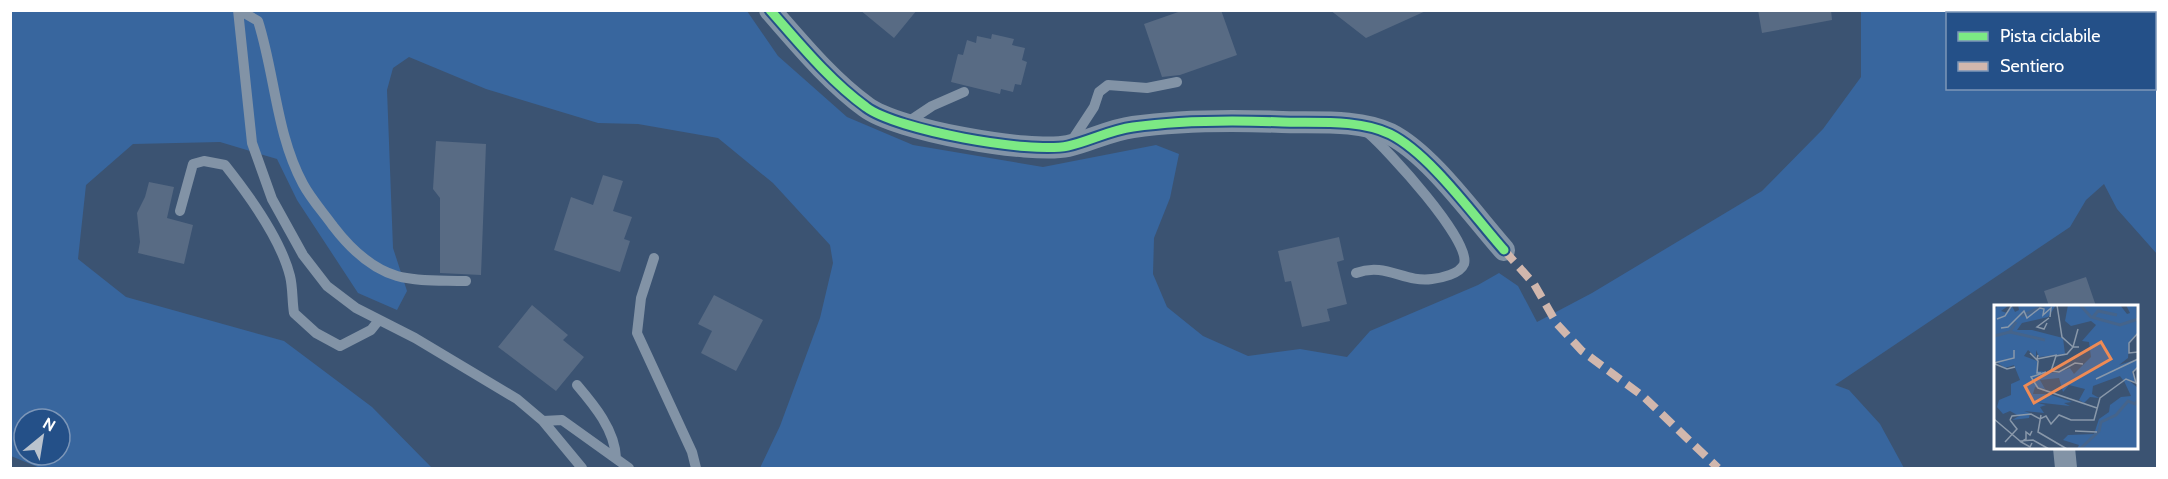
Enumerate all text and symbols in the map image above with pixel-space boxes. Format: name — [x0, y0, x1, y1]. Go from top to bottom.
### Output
legend — [1946, 12, 2156, 90]
text: Pista ciclabile — [2000, 25, 2100, 47]
text: Sentiero — [2000, 55, 2064, 77]
inset map — [1994, 305, 2138, 449]
north arrow — [12, 407, 72, 467]
text: N — [40, 413, 59, 435]

